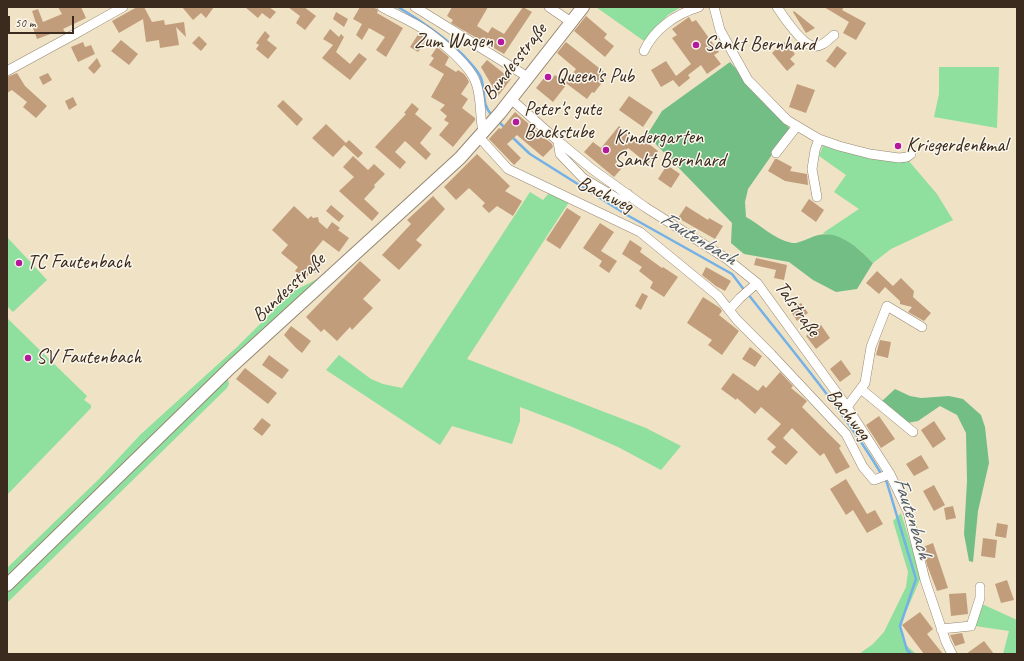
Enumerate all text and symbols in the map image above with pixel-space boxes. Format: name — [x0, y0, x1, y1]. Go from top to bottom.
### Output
scale bar — [10, 8, 76, 34]
text: 50 m — [15, 15, 35, 31]
street label: Bundesstraße — [477, 19, 553, 105]
place label: Zum Wagen — [414, 30, 493, 54]
place label: Sankt Bernhard — [704, 33, 815, 57]
marker: Zum Wagen — [496, 37, 506, 47]
marker: Sankt Bernhard — [691, 40, 701, 50]
place label: Queen's Pub — [556, 65, 634, 89]
marker: Queen's Pub — [543, 72, 553, 82]
place label: Peter's gute Backstube — [524, 98, 601, 145]
marker: Peter's gute Backstube — [511, 117, 521, 127]
place label: Kindergarten Sankt Bernhard — [614, 126, 725, 173]
place label: Kriegerdenkmal — [906, 134, 1008, 158]
marker: Kriegerdenkmal — [893, 141, 903, 151]
marker: Kindergarten Sankt Bernhard — [601, 145, 611, 155]
street label: Bachweg — [573, 171, 637, 219]
water label: Fautenbach — [655, 206, 741, 272]
street label: Bundesstraße — [247, 248, 331, 328]
place label: TC Fautenbach — [27, 251, 131, 275]
marker: TC Fautenbach — [14, 258, 24, 268]
street label: Talstraße — [769, 277, 825, 341]
place label: SV Fautenbach — [36, 346, 141, 370]
marker: SV Fautenbach — [23, 353, 33, 363]
street label: Bachweg — [820, 384, 876, 446]
water label: Fautenbach — [887, 474, 937, 562]

